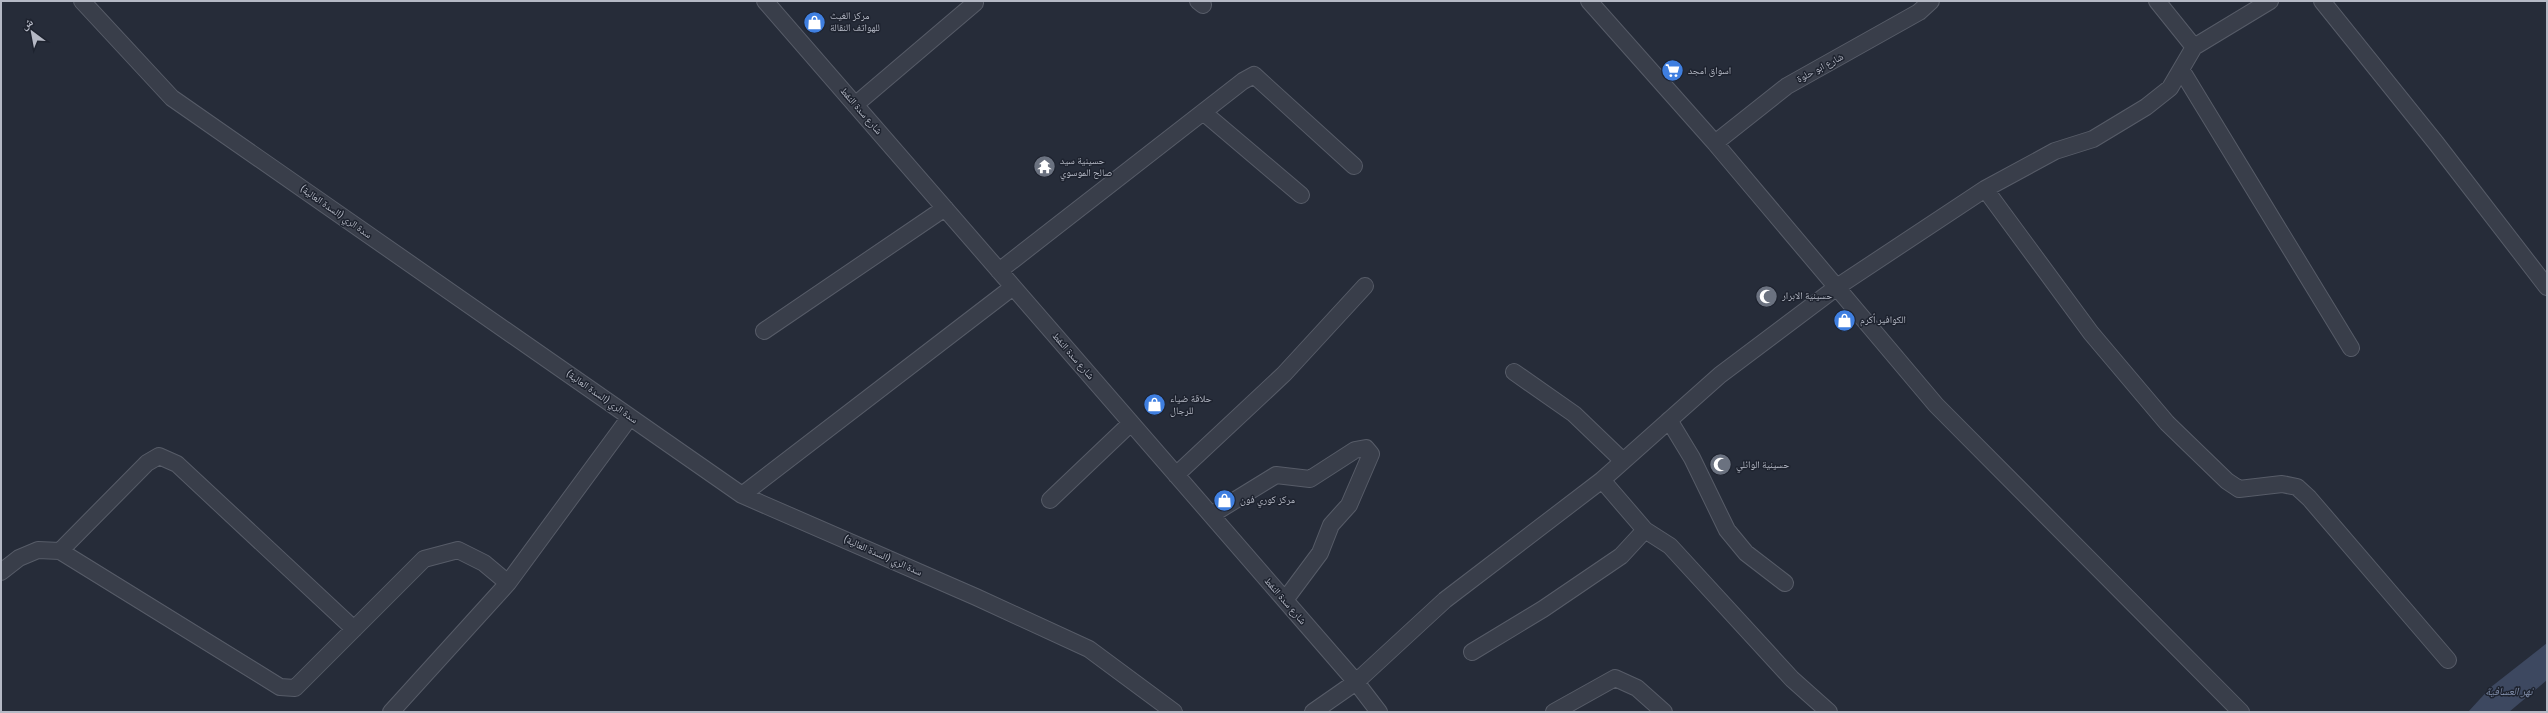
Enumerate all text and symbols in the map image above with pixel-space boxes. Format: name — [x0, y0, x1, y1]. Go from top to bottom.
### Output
shop icon: مركز الغيث للهواتف النقالة — [802, 9, 828, 35]
place label: مركز الغيث للهواتف النقالة — [830, 10, 880, 34]
north arrow — [12, 12, 52, 52]
text: ش — [19, 15, 36, 33]
street label: شارع ابو حلوة — [1795, 51, 1846, 85]
supermarket icon: اسواق امجد — [1659, 58, 1685, 84]
place label: اسواق امجد — [1688, 65, 1731, 77]
street label: شارع سدة النفط — [837, 85, 885, 137]
temple icon: حسينية سيد صالح الموسوي — [1031, 154, 1057, 180]
place label: حسينية سيد صالح الموسوي — [1060, 155, 1112, 181]
street label: سدة الري (السدة العالية) — [297, 182, 375, 243]
mosque icon: حسينية الابرار — [1754, 283, 1780, 309]
place label: حسينية الابرار — [1781, 290, 1833, 302]
shop icon: الكوافير أكرم — [1832, 307, 1858, 333]
place label: الكوافير أكرم — [1860, 313, 1906, 327]
street label: شارع سدة النفط — [1049, 330, 1097, 382]
street label: سدة الري (السدة العالية) — [563, 367, 641, 428]
shop icon: حلاقة ضياء للرجال — [1142, 392, 1168, 418]
place label: حلاقة ضياء للرجال — [1170, 393, 1213, 417]
mosque icon: حسينية الوائلي — [1707, 452, 1733, 478]
place label: حسينية الوائلي — [1736, 459, 1790, 473]
shop icon: مركز كوري فون — [1211, 487, 1237, 513]
place label: مركز كوري فون — [1240, 494, 1296, 508]
street label: سدة الري (السدة العالية) — [841, 532, 925, 580]
street label: شارع سدة النفط — [1261, 575, 1309, 627]
water label: نهر العسافية — [2485, 685, 2534, 698]

